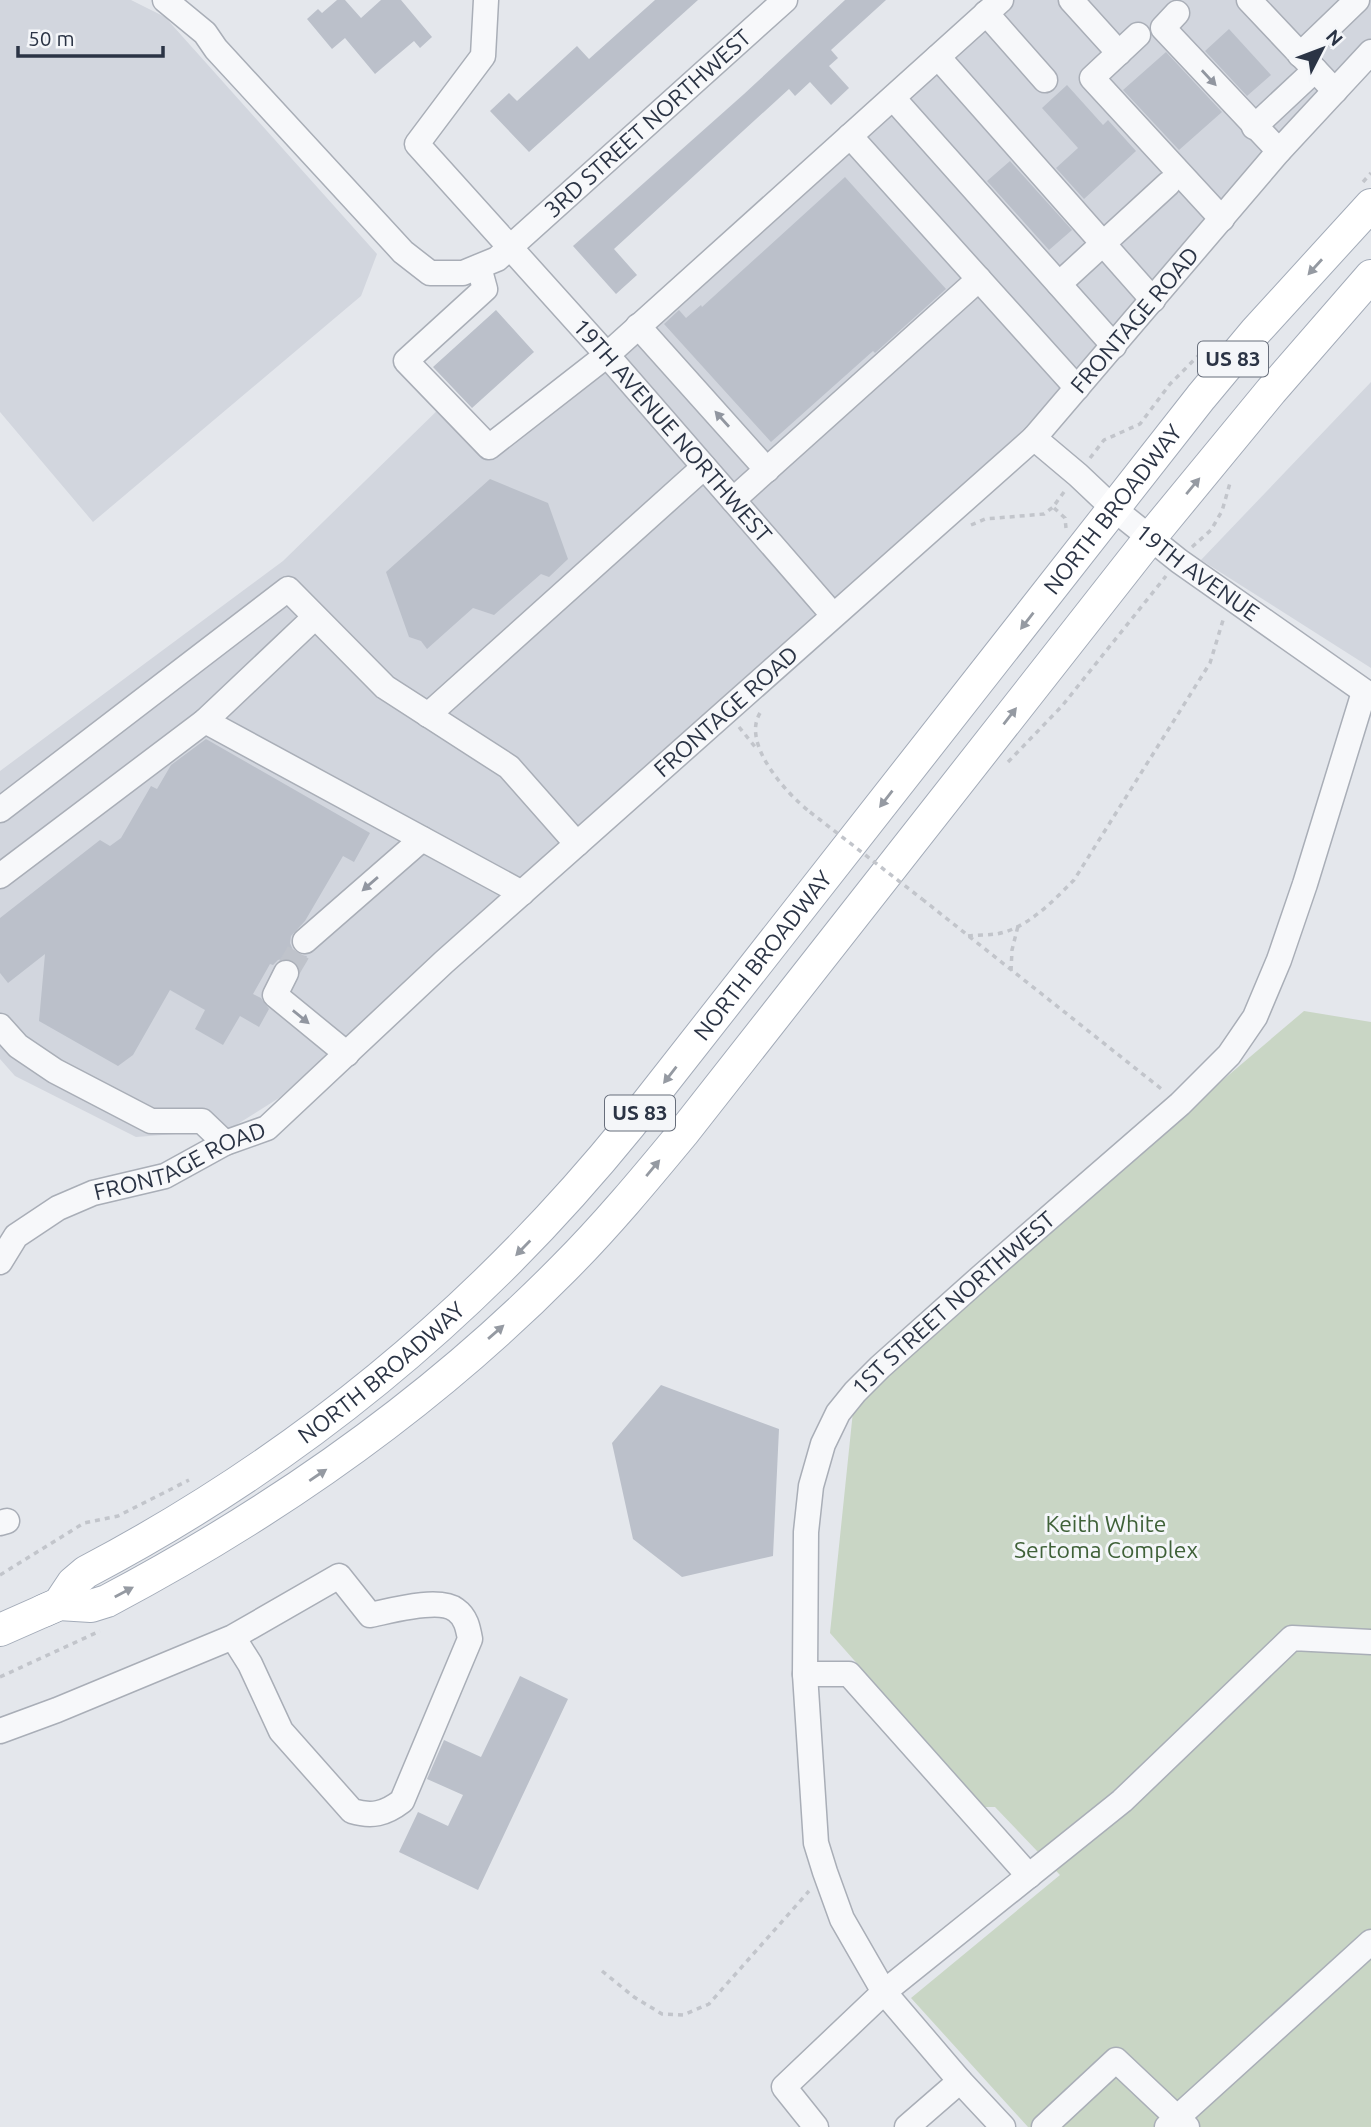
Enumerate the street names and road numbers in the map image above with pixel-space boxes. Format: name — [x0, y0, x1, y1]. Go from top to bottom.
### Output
street label: 3RD STREET NORTHWEST — [539, 24, 756, 222]
street label: FRONTAGE ROAD — [1065, 242, 1203, 398]
street label: 19TH AVENUE NORTHWEST — [569, 314, 777, 547]
road number: US 83 — [1198, 342, 1268, 376]
street label: NORTH BROADWAY — [1038, 419, 1187, 599]
street label: 19TH AVENUE — [1131, 519, 1264, 625]
street label: FRONTAGE ROAD — [649, 641, 803, 781]
street label: NORTH BROADWAY — [688, 865, 837, 1045]
road number: US 83 — [605, 1096, 675, 1130]
street label: FRONTAGE ROAD — [91, 1117, 269, 1204]
street label: 1ST STREET NORTHWEST — [847, 1206, 1059, 1400]
street label: NORTH BROADWAY — [293, 1296, 470, 1448]

